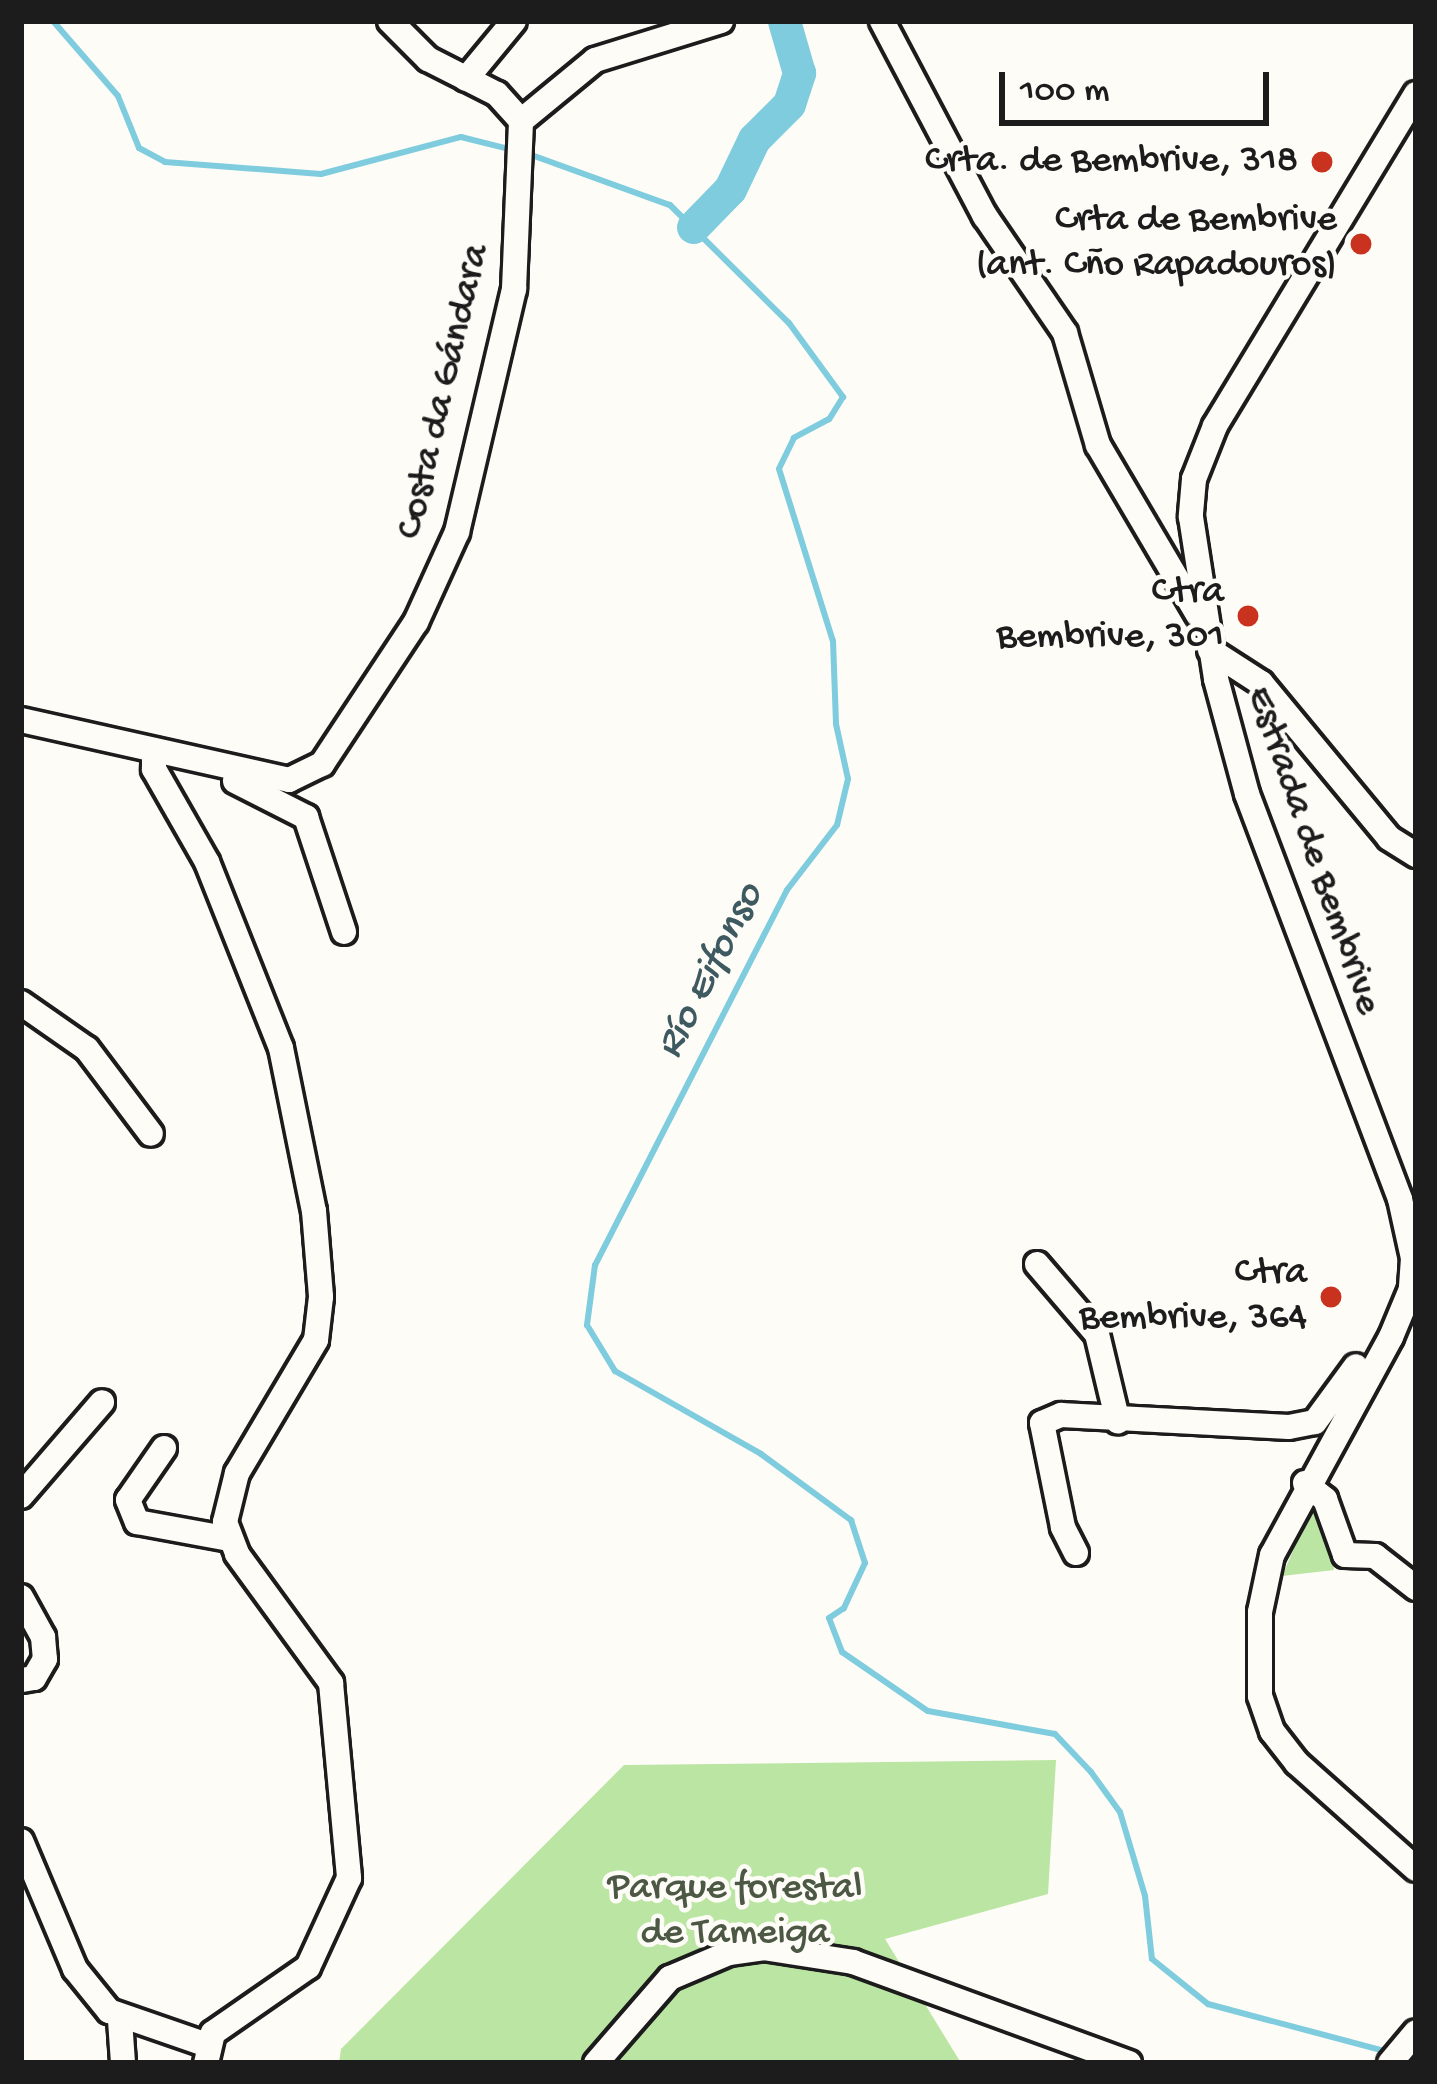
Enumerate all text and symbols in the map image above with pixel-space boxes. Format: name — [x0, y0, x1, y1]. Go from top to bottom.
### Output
scale bar — [1005, 48, 1275, 122]
text: 100 m — [1020, 71, 1110, 114]
place label: Crta. de Bembrive, 318 — [925, 139, 1298, 185]
marker: Crta. de Bembrive, 318 — [1309, 149, 1335, 175]
place label: Crta de Bembrive (ant. Cño Rapadouros) — [975, 199, 1337, 290]
marker: Crta de Bembrive (ant. Cño Rapadouros) — [1348, 231, 1374, 257]
street label: Costa da Gándara — [388, 240, 502, 544]
place label: Ctra Bembrive, 301 — [996, 571, 1224, 662]
marker: Ctra Bembrive, 301 — [1235, 603, 1261, 629]
street label: Estrada de Bembrive — [1234, 681, 1390, 1021]
water label: Río Eifonso — [646, 876, 778, 1068]
place label: Ctra Bembrive, 364 — [1079, 1252, 1307, 1343]
marker: Ctra Bembrive, 364 — [1318, 1284, 1344, 1310]
park label: Parque forestal de Tameiga — [608, 1867, 862, 1958]

